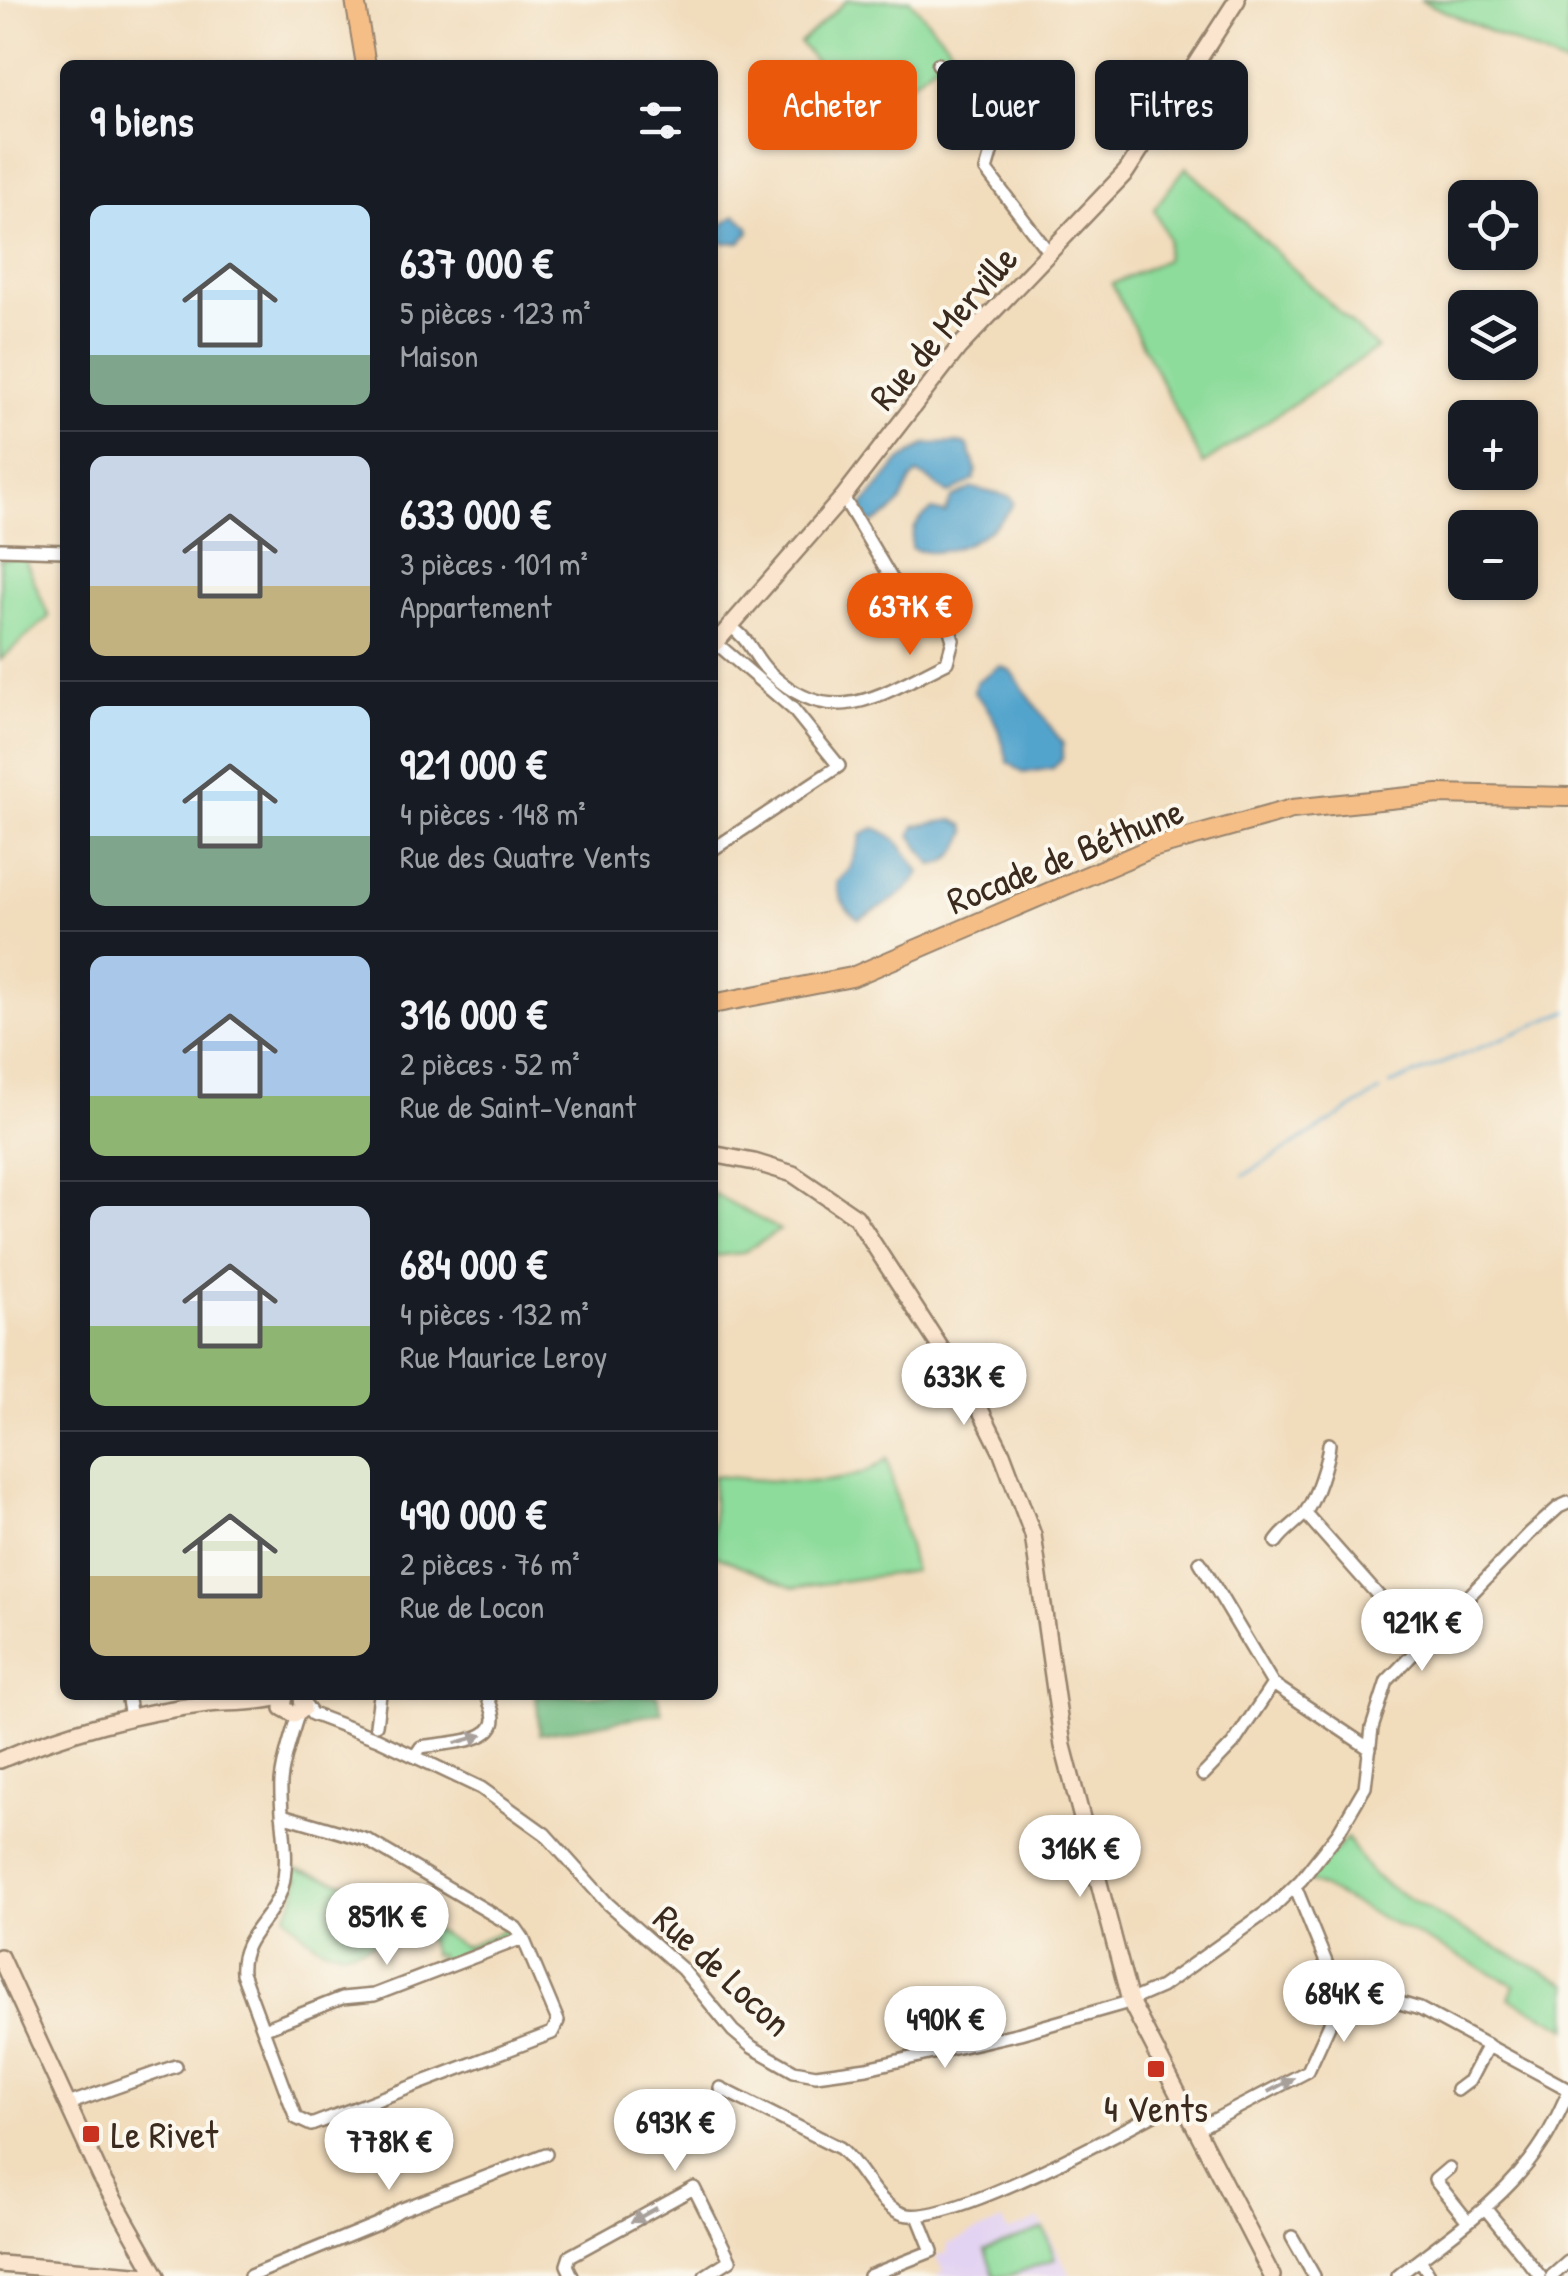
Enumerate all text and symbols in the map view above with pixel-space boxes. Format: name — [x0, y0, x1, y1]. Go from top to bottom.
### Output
chip: Acheter — [748, 60, 917, 150]
chip: Louer — [937, 60, 1075, 150]
chip: Filtres — [1095, 60, 1248, 150]
text: 9 biens — [90, 92, 194, 149]
icon: filters — [633, 93, 688, 148]
map controls — [1448, 180, 1538, 600]
button: locate — [1448, 180, 1538, 270]
street label: Rue de Merville — [857, 233, 1029, 421]
text: 637 000 € — [400, 234, 552, 291]
icon: home — [170, 245, 290, 365]
button: layers — [1448, 290, 1538, 380]
text: 5 pièces · 123 m² — [400, 291, 591, 334]
text: Maison — [400, 334, 478, 377]
button: + — [1448, 400, 1538, 490]
text: 633 000 € — [400, 485, 550, 542]
icon: home — [170, 496, 290, 616]
button: − — [1448, 510, 1538, 600]
text: 3 pièces · 101 m² — [400, 542, 588, 585]
pin: 637K € — [829, 573, 991, 658]
text: 637K € — [869, 584, 951, 627]
text: Appartement — [400, 585, 552, 628]
text: 921 000 € — [400, 735, 546, 792]
icon: home — [170, 746, 290, 866]
street label: Rocade de Béthune — [939, 784, 1191, 926]
text: 4 pièces · 148 m² — [400, 792, 586, 835]
text: Rue des Quatre Vents — [400, 835, 651, 878]
text: 316 000 € — [400, 985, 547, 1042]
icon: home — [170, 996, 290, 1116]
text: 2 pièces · 52 m² — [400, 1042, 580, 1085]
text: Rue de Saint-Venant — [400, 1085, 636, 1128]
text: 684 000 € — [400, 1235, 547, 1292]
icon: home — [170, 1246, 290, 1366]
text: 4 pièces · 132 m² — [400, 1292, 589, 1335]
text: Rue Maurice Leroy — [400, 1335, 607, 1378]
pin: 633K € — [883, 1343, 1045, 1428]
text: 633K € — [924, 1354, 1004, 1397]
text: 490 000 € — [400, 1485, 546, 1542]
icon: home — [170, 1496, 290, 1616]
text: 2 pièces · 76 m² — [400, 1542, 580, 1585]
text: Rue de Locon — [400, 1585, 545, 1628]
pin: 921K € — [1341, 1589, 1503, 1674]
text: 921K € — [1383, 1600, 1461, 1643]
one-way arrow — [454, 1730, 485, 1746]
pin: 316K € — [999, 1815, 1161, 1900]
text: 316K € — [1041, 1826, 1119, 1869]
pin: 851K € — [306, 1883, 468, 1968]
street label: Rue de Locon — [642, 1892, 804, 2048]
text: 851K € — [348, 1894, 426, 1937]
pin: 684K € — [1263, 1960, 1425, 2045]
text: 684K € — [1305, 1971, 1383, 2014]
pin: 490K € — [864, 1986, 1026, 2071]
text: 490K € — [906, 1997, 984, 2040]
marker: 4 Vents — [1145, 2058, 1167, 2080]
one-way arrow — [1267, 2077, 1296, 2094]
place label: 4 Vents — [1104, 2082, 1208, 2134]
pin: 693K € — [594, 2089, 756, 2174]
text: 693K € — [636, 2100, 714, 2143]
place label: Le Rivet — [111, 2108, 219, 2160]
pin: 778K € — [308, 2108, 470, 2193]
text: 778K € — [346, 2119, 432, 2162]
marker: Le Rivet — [80, 2123, 102, 2145]
one-way arrow — [630, 2206, 659, 2223]

